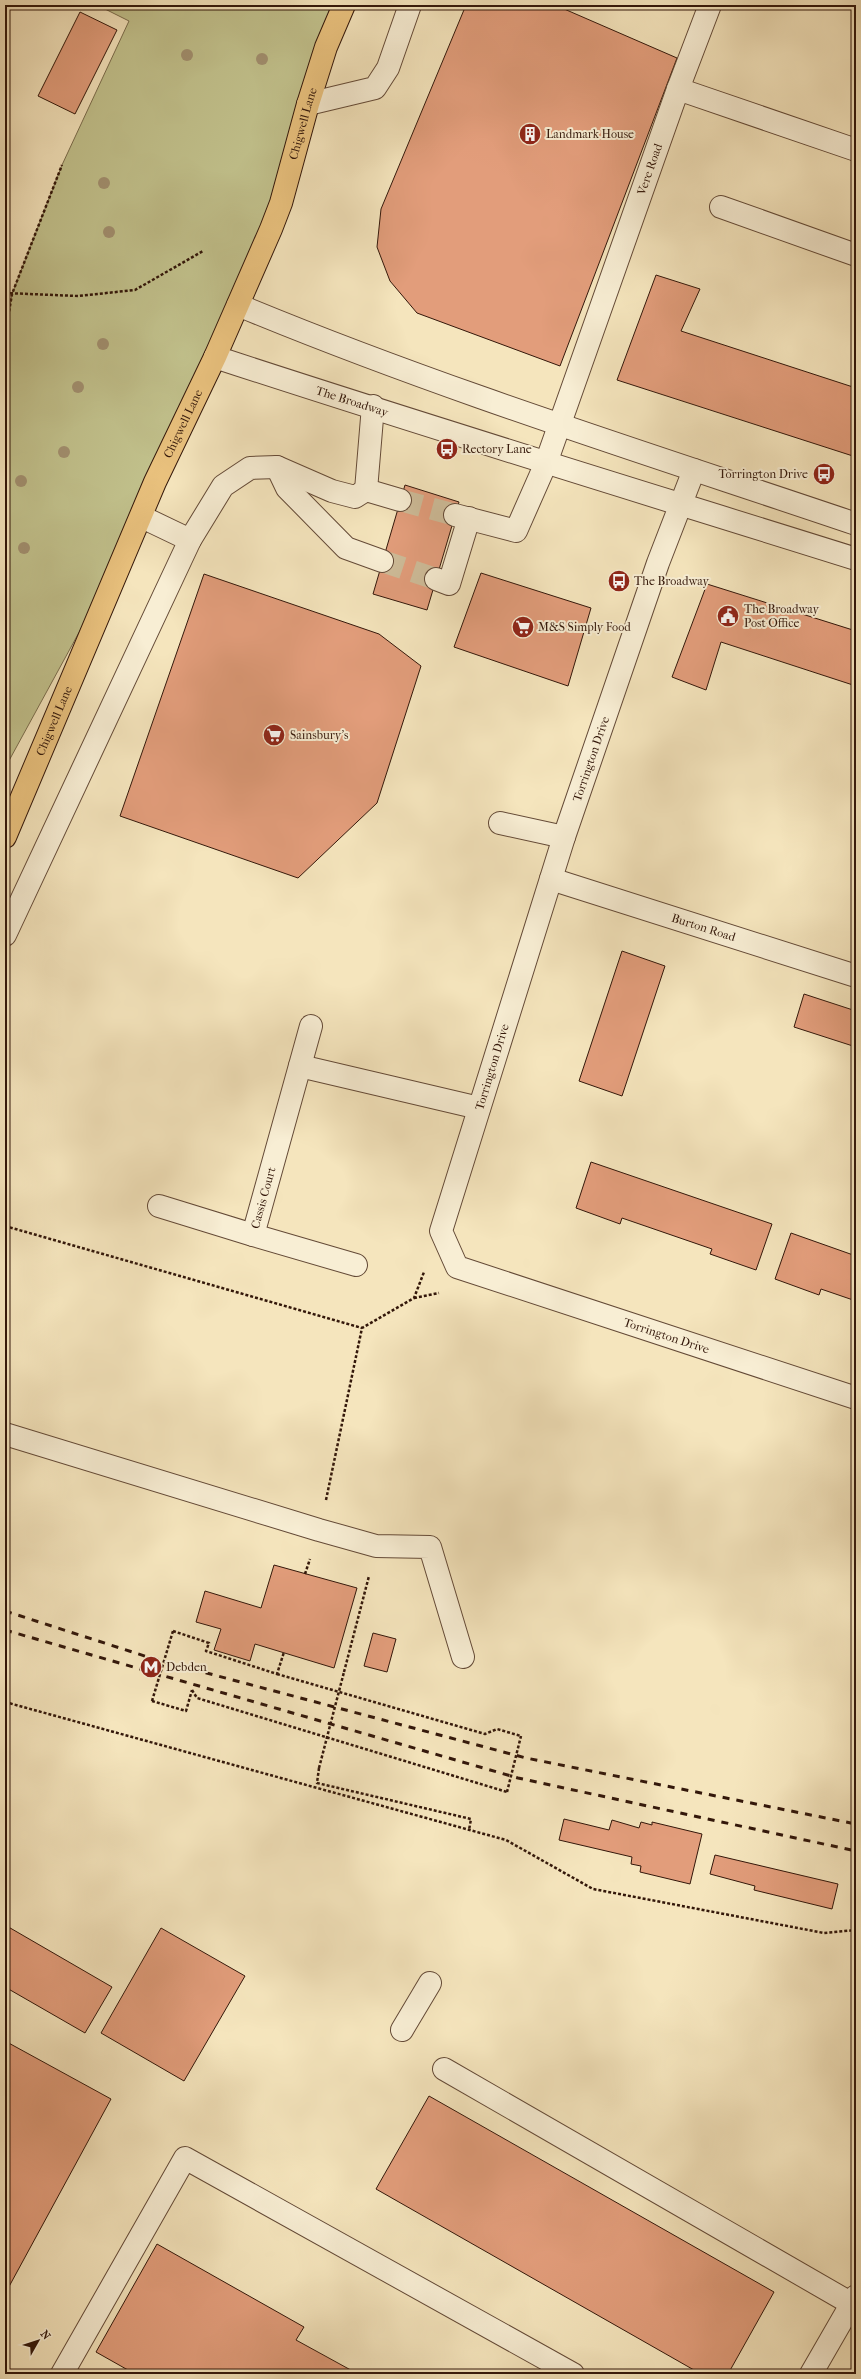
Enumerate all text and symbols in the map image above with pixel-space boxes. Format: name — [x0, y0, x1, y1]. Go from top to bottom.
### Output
street label: Chigwell Lane — [286, 86, 320, 161]
building icon: Landmark House — [517, 121, 543, 147]
place label: Landmark House — [546, 127, 634, 141]
street label: Vere Road — [634, 141, 665, 198]
street label: The Broadway — [314, 383, 390, 420]
street label: Chigwell Lane — [161, 387, 205, 460]
bus stop icon: Rectory Lane — [434, 436, 460, 462]
place label: Rectory Lane — [462, 442, 532, 456]
bus stop icon: Torrington Drive — [811, 461, 837, 487]
place label: Torrington Drive — [719, 467, 808, 481]
bus stop icon: The Broadway — [606, 568, 632, 594]
place label: The Broadway — [634, 574, 710, 588]
place label: The Broadway Post Office — [744, 602, 820, 630]
public building icon: The Broadway Post Office — [715, 603, 741, 629]
supermarket icon: M&S Simply Food — [510, 614, 536, 640]
place label: M&S Simply Food — [538, 620, 631, 634]
street label: Chigwell Lane — [33, 684, 75, 758]
street label: Torrington Drive — [570, 714, 612, 804]
supermarket icon: Sainsbury's — [261, 722, 287, 748]
place label: Sainsbury's — [290, 728, 349, 742]
street label: Burton Road — [670, 911, 738, 944]
street label: Torrington Drive — [472, 1022, 512, 1112]
street label: Cassis Court — [248, 1165, 279, 1230]
street label: Torrington Drive — [622, 1315, 711, 1356]
metro station icon: Debden — [138, 1654, 164, 1680]
place label: Debden — [166, 1660, 207, 1674]
north arrow — [18, 2321, 58, 2361]
text: N — [38, 2328, 53, 2343]

